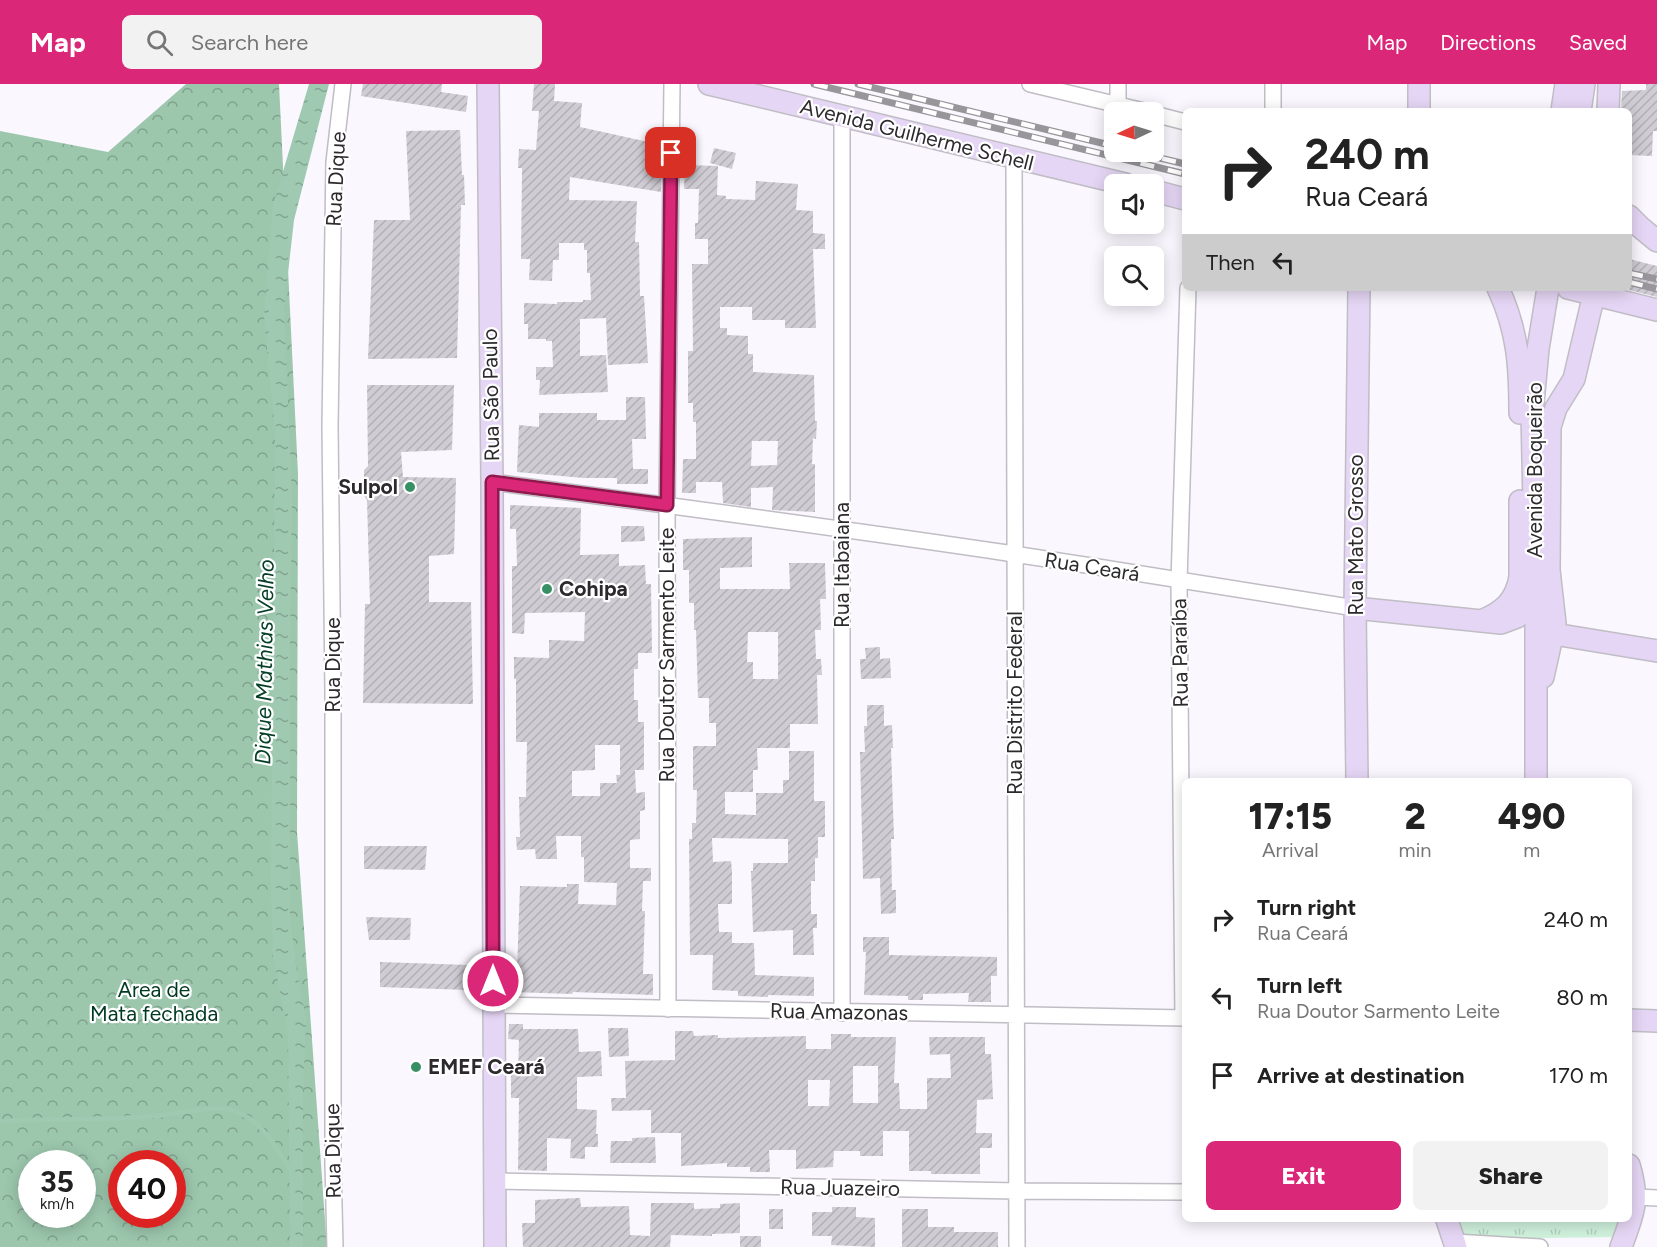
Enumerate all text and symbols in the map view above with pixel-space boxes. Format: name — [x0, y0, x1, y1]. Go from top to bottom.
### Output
search box — [122, 15, 542, 69]
text: Map — [30, 25, 86, 59]
icon: search — [143, 26, 176, 59]
text: Search here — [191, 29, 308, 56]
text: Map — [1366, 30, 1407, 55]
text: Directions — [1440, 30, 1536, 55]
text: Saved — [1569, 30, 1627, 55]
street label: Avenida Guilherme Schell — [798, 93, 1036, 176]
north arrow — [1104, 102, 1164, 162]
map controls — [1104, 102, 1164, 306]
pin — [645, 127, 696, 178]
text: 240 m — [1305, 129, 1430, 180]
street label: Rua Dique — [321, 131, 350, 227]
icon: right — [1206, 132, 1284, 210]
icon: arrive — [654, 136, 687, 169]
button: sound — [1104, 174, 1164, 234]
text: Rua Ceará — [1305, 180, 1428, 213]
button: search — [1104, 246, 1164, 306]
icon: left — [1267, 246, 1300, 279]
text: Then — [1206, 249, 1255, 276]
street label: Rua São Paulo — [477, 328, 504, 462]
street label: Avenida Boqueirão — [1522, 382, 1547, 558]
street label: Rua Mato Grosso — [1343, 454, 1368, 616]
place label: Sulpol — [338, 474, 398, 499]
marker: Sulpol — [403, 480, 417, 494]
street label: Rua Itabaiana — [829, 502, 854, 628]
street label: Rua Doutor Sarmento Leite — [654, 527, 679, 783]
street label: Rua Ceará — [1043, 547, 1141, 586]
water label: Dique Mathias Velho — [249, 559, 280, 765]
place label: Cohipa — [559, 576, 628, 601]
marker: Cohipa — [540, 582, 554, 596]
street label: Rua Paraíba — [1166, 598, 1193, 708]
street label: Rua Distrito Federal — [1002, 611, 1027, 795]
street label: Rua Dique — [320, 617, 345, 713]
text: 17:15 — [1248, 795, 1332, 838]
text: 2 — [1404, 795, 1426, 838]
text: 490 — [1498, 795, 1565, 838]
text: Arrival — [1262, 838, 1319, 862]
text: min — [1399, 838, 1431, 862]
text: m — [1523, 838, 1540, 862]
text: Turn right — [1257, 894, 1356, 921]
icon: right — [1206, 903, 1239, 936]
text: 240 m — [1544, 906, 1608, 933]
text: Rua Ceará — [1257, 921, 1348, 945]
position arrow — [461, 949, 525, 1013]
text: Turn left — [1257, 972, 1343, 999]
park label: Area de Mata fechada — [90, 977, 218, 1026]
icon: left — [1206, 981, 1239, 1014]
text: 80 m — [1556, 984, 1608, 1011]
street label: Rua Amazonas — [770, 998, 908, 1025]
text: Rua Doutor Sarmento Leite — [1257, 999, 1500, 1023]
place label: EMEF Ceará — [428, 1054, 544, 1079]
icon: arrive — [1206, 1059, 1239, 1092]
marker: EMEF Ceará — [409, 1060, 423, 1074]
text: Arrive at destination — [1257, 1062, 1465, 1089]
text: 170 m — [1549, 1062, 1608, 1089]
street label: Rua Dique — [319, 1103, 346, 1199]
button: Exit — [1206, 1141, 1401, 1210]
button: Share — [1413, 1141, 1608, 1210]
speed limit sign: 40 — [108, 1150, 186, 1228]
text: 35 — [40, 1163, 74, 1200]
street label: Rua Juazeiro — [780, 1174, 900, 1201]
text: km/h — [40, 1195, 74, 1213]

